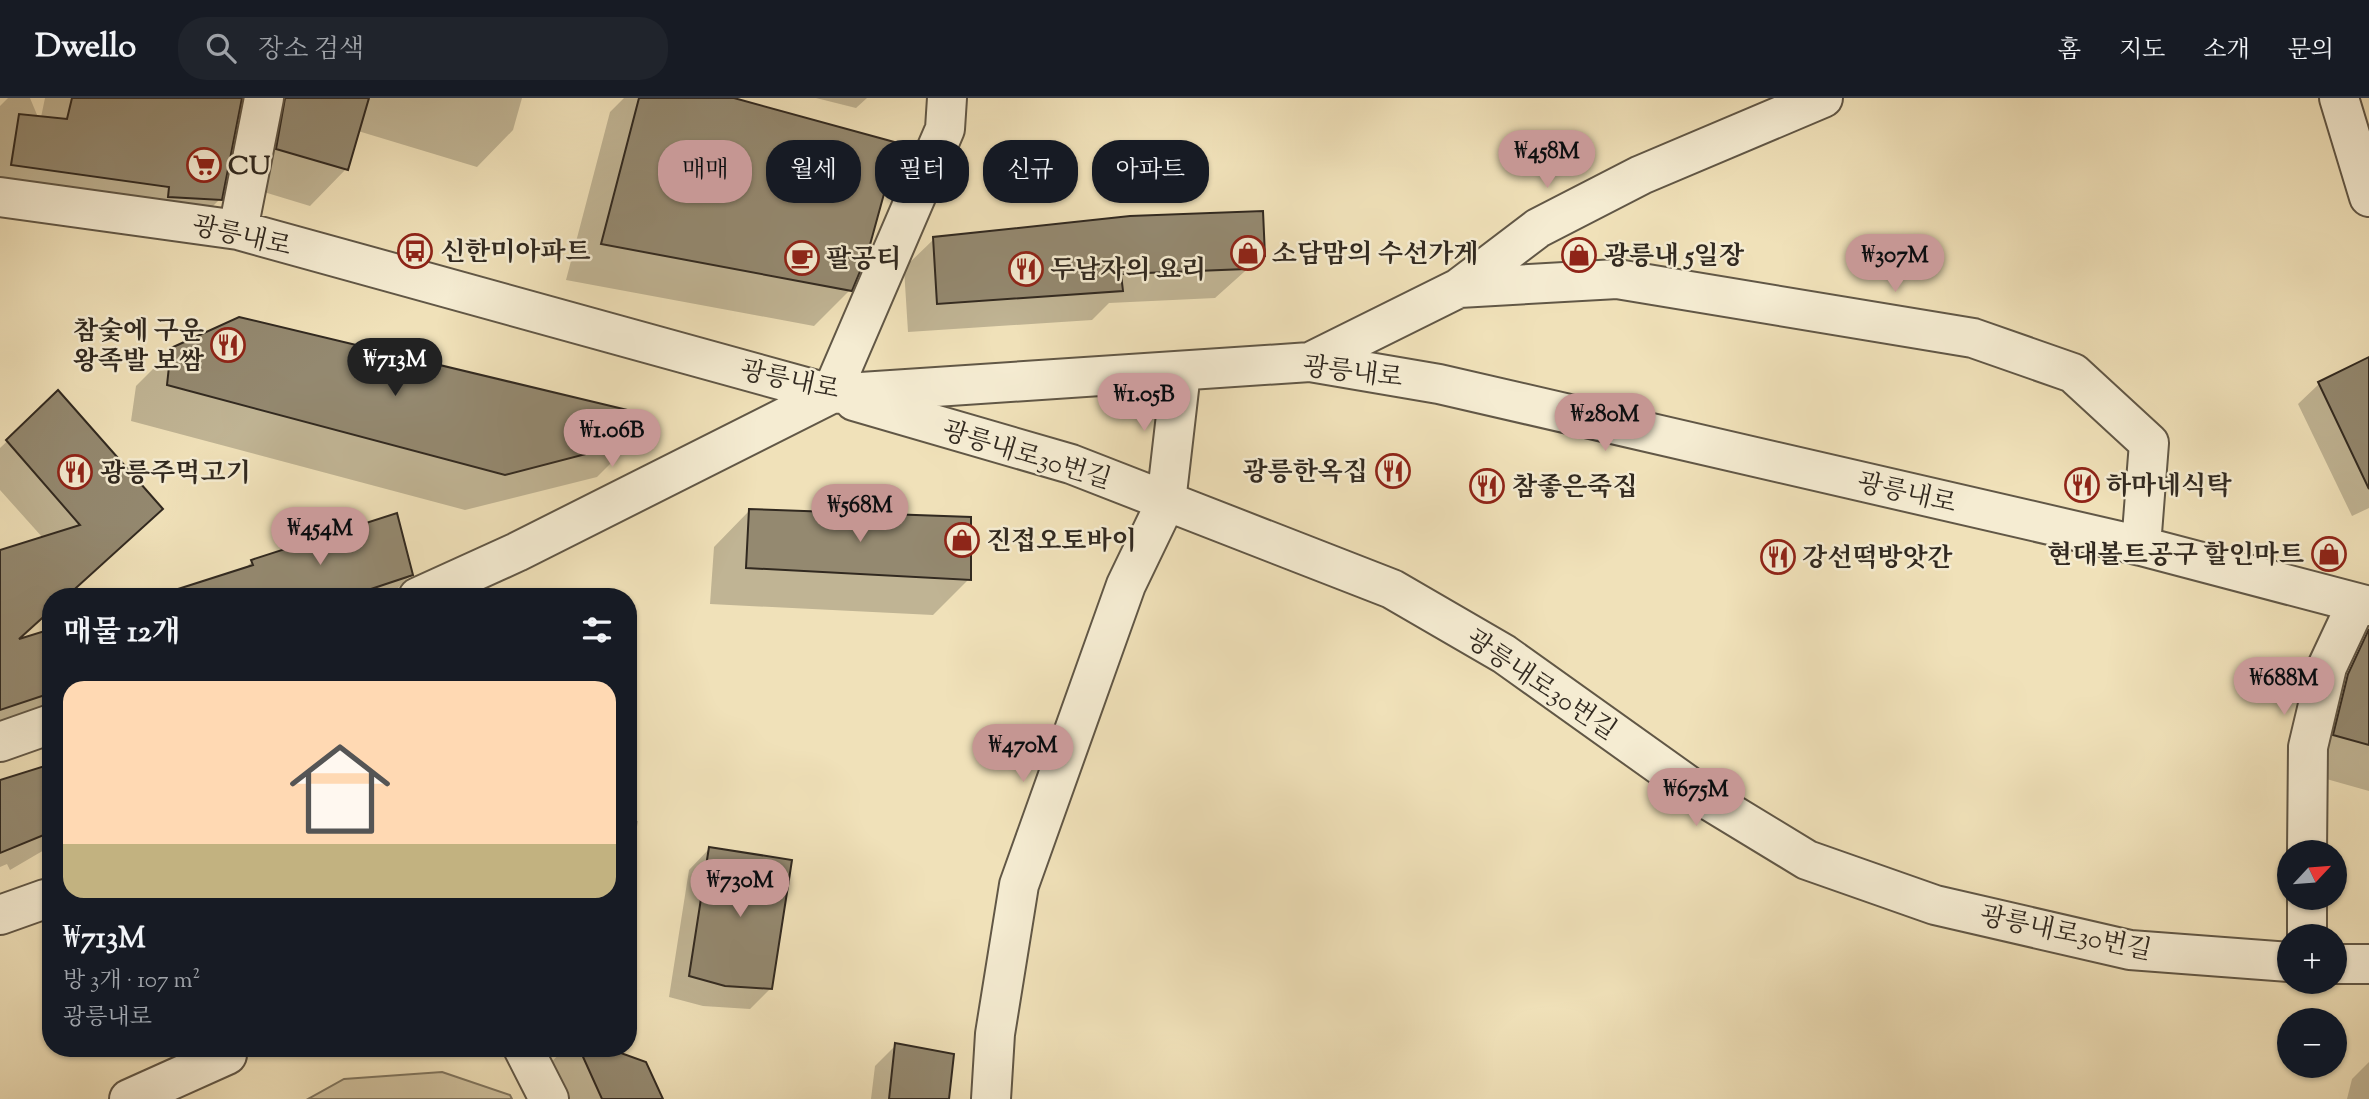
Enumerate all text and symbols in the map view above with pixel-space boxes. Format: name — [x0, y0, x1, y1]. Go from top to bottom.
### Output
search box — [178, 17, 668, 80]
text: Dwello — [35, 24, 136, 72]
icon: search — [202, 29, 240, 67]
text: 장소 검색 — [258, 32, 364, 69]
text: 홈 — [2058, 34, 2081, 68]
text: 지도 — [2119, 34, 2165, 68]
text: 소개 — [2203, 34, 2250, 68]
text: 문의 — [2288, 34, 2334, 68]
pin: ₩458M — [1498, 130, 1596, 190]
text: ₩458M — [1514, 136, 1580, 169]
chip: 매매 — [658, 140, 752, 203]
chip: 월세 — [766, 140, 861, 203]
chip: 필터 — [875, 140, 969, 203]
chip: 신규 — [983, 140, 1078, 203]
chip: 아파트 — [1092, 140, 1209, 203]
supermarket icon: CU — [185, 146, 223, 184]
place label: CU — [228, 149, 271, 186]
street label: 광릉내로 — [188, 208, 295, 267]
bus stop icon: 신한미아파트 — [396, 232, 434, 270]
shop icon: 소담맘의 수선가게 — [1229, 234, 1267, 272]
pin: ₩307M — [1846, 234, 1944, 294]
place label: 신한미아파트 — [440, 235, 591, 272]
shop icon: 광릉내 5일장 — [1560, 236, 1598, 274]
place label: 소담맘의 수선가게 — [1272, 237, 1478, 274]
cafe icon: 팔공티 — [783, 239, 821, 277]
place label: 광릉내 5일장 — [1604, 239, 1745, 276]
text: ₩307M — [1861, 240, 1929, 273]
place label: 팔공티 — [826, 242, 901, 279]
restaurant icon: 두남자의 요리 — [1007, 250, 1045, 288]
place label: 두남자의 요리 — [1050, 253, 1206, 290]
place label: 참숯에 구운 왕족발 보쌈 — [73, 314, 204, 381]
restaurant icon: 참숯에 구운 왕족발 보쌈 — [209, 326, 247, 364]
pin: ₩713M — [346, 338, 444, 398]
text: ₩713M — [363, 344, 427, 377]
street label: 광릉내로 — [1301, 349, 1405, 398]
street label: 광릉내로 — [736, 353, 842, 410]
pin: ₩1.05B — [1087, 374, 1201, 433]
text: ₩1.05B — [1113, 379, 1175, 412]
pin: ₩280M — [1556, 394, 1654, 453]
text: ₩280M — [1571, 399, 1639, 432]
pin: ₩1.06B — [555, 410, 669, 469]
street label: 광릉내로30번길 — [937, 413, 1115, 500]
text: ₩1.06B — [580, 415, 644, 448]
restaurant icon: 광릉한옥집 — [1374, 452, 1412, 490]
restaurant icon: 광릉주먹고기 — [56, 453, 94, 491]
place label: 광릉한옥집 — [1242, 455, 1368, 492]
place label: 광릉주먹고기 — [100, 456, 251, 493]
street label: 광릉내로 — [1853, 465, 1960, 524]
restaurant icon: 하마네식탁 — [2063, 466, 2101, 504]
restaurant icon: 참좋은죽집 — [1468, 467, 1506, 505]
place label: 하마네식탁 — [2106, 469, 2232, 506]
place label: 참좋은죽집 — [1512, 470, 1638, 507]
pin: ₩568M — [811, 484, 909, 544]
text: ₩568M — [827, 490, 893, 523]
pin: ₩454M — [271, 508, 369, 567]
text: ₩454M — [287, 513, 353, 546]
shop icon: 진접오토바이 — [943, 521, 981, 559]
place label: 진접오토바이 — [986, 524, 1137, 561]
shop icon: 현대볼트공구 할인마트 — [2310, 535, 2348, 573]
restaurant icon: 강선떡방앗간 — [1759, 538, 1797, 576]
place label: 현대볼트공구 할인마트 — [2047, 538, 2304, 575]
place label: 강선떡방앗간 — [1802, 541, 1953, 578]
icon: filters — [578, 611, 616, 649]
text: 매물 12개 — [63, 612, 181, 655]
street label: 광릉내로30번길 — [1458, 622, 1623, 750]
pin: ₩688M — [2235, 658, 2333, 717]
text: ₩688M — [2250, 663, 2318, 696]
pin: ₩470M — [974, 724, 1072, 784]
icon: home — [277, 726, 403, 852]
text: ₩470M — [988, 730, 1058, 763]
pin: ₩675M — [1647, 768, 1745, 828]
text: ₩675M — [1663, 774, 1729, 807]
north arrow — [2277, 840, 2347, 910]
map controls — [2277, 840, 2347, 1078]
pin: ₩730M — [691, 860, 789, 919]
text: ₩730M — [706, 865, 774, 898]
street label: 광릉내로30번길 — [1976, 898, 2155, 971]
text: ₩713M — [63, 918, 146, 961]
button: + — [2277, 924, 2347, 994]
text: 방 3개 · 107 m² — [63, 965, 200, 998]
text: 광릉내로 — [63, 1002, 152, 1035]
button: − — [2277, 1008, 2347, 1078]

